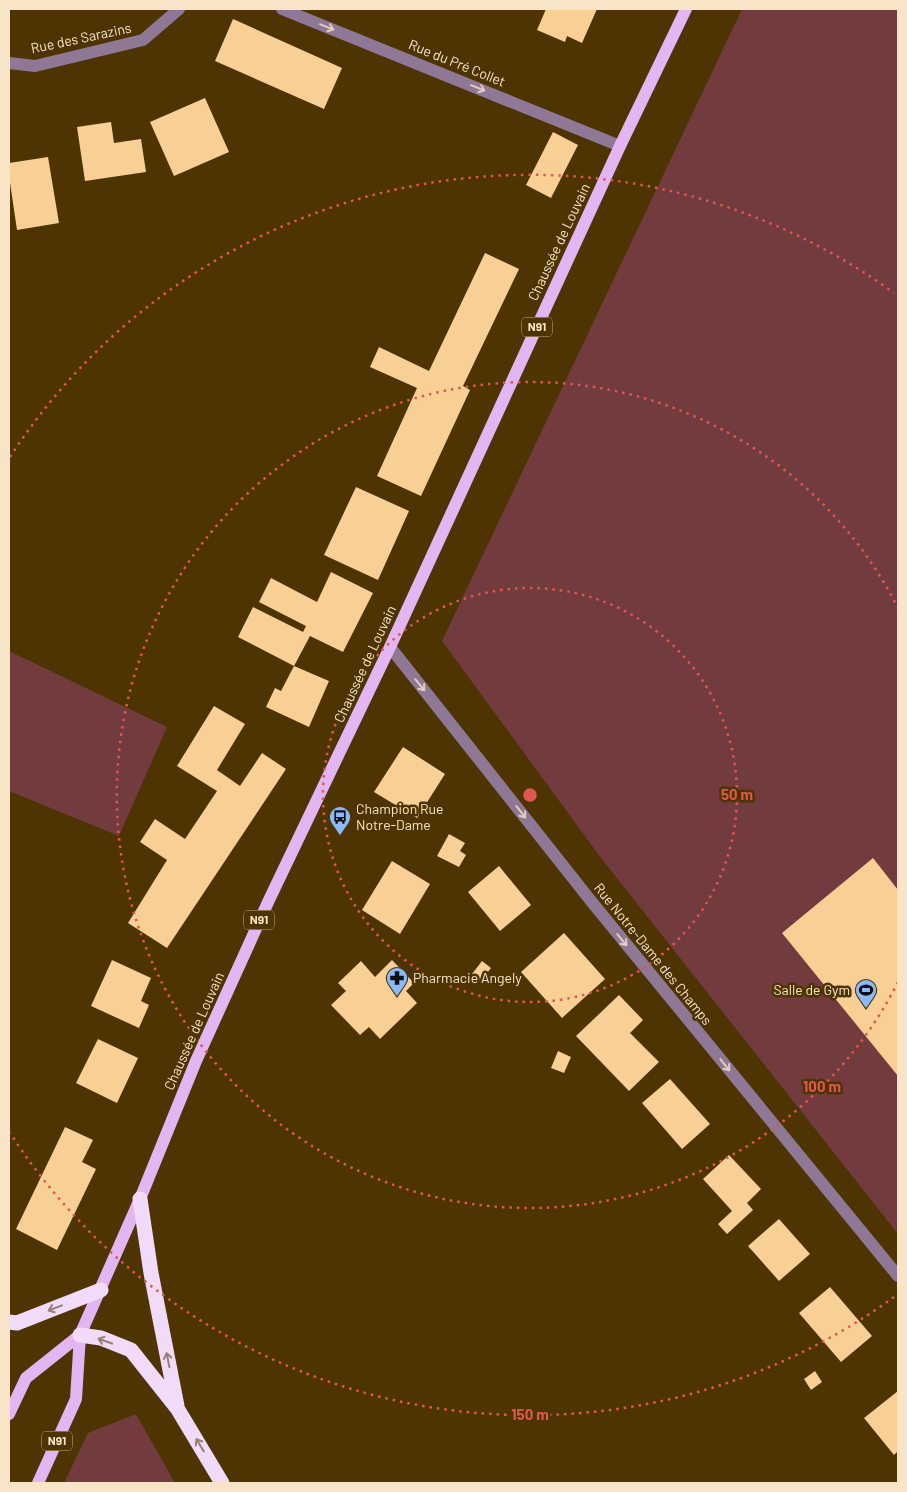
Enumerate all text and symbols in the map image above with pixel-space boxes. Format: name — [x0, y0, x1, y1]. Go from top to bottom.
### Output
street label: Rue des Sarazins — [29, 18, 133, 56]
one-way arrow — [319, 23, 334, 32]
street label: Rue du Pré Collet — [406, 35, 508, 90]
one-way arrow — [470, 84, 485, 93]
street label: Chaussée de Louvain — [524, 180, 593, 303]
road number: N91 — [522, 318, 552, 337]
street label: Chaussée de Louvain — [330, 602, 399, 725]
one-way arrow — [415, 678, 426, 691]
text: 50 m — [721, 785, 753, 803]
centre of rings — [521, 786, 539, 804]
place label: Champion Rue Notre-Dame — [356, 800, 444, 833]
bus stop icon: Champion Rue Notre-Dame — [328, 805, 352, 836]
one-way arrow — [515, 806, 526, 819]
street label: Rue Notre-Dame des Champs — [591, 879, 716, 1028]
road number: N91 — [244, 910, 274, 930]
one-way arrow — [617, 933, 628, 946]
pharmacy icon: Pharmacie Angely — [385, 966, 409, 997]
street label: Chaussée de Louvain — [160, 969, 227, 1092]
place label: Pharmacie Angely — [413, 969, 522, 986]
sports icon: Salle de Gym — [854, 978, 878, 1009]
place label: Salle de Gym — [773, 981, 850, 998]
one-way arrow — [720, 1058, 731, 1071]
text: 100 m — [803, 1077, 841, 1095]
one-way arrow — [48, 1304, 64, 1313]
one-way arrow — [98, 1336, 113, 1345]
one-way arrow — [163, 1352, 172, 1368]
text: 150 m — [511, 1405, 549, 1423]
road number: N91 — [42, 1432, 72, 1450]
one-way arrow — [194, 1439, 204, 1453]

